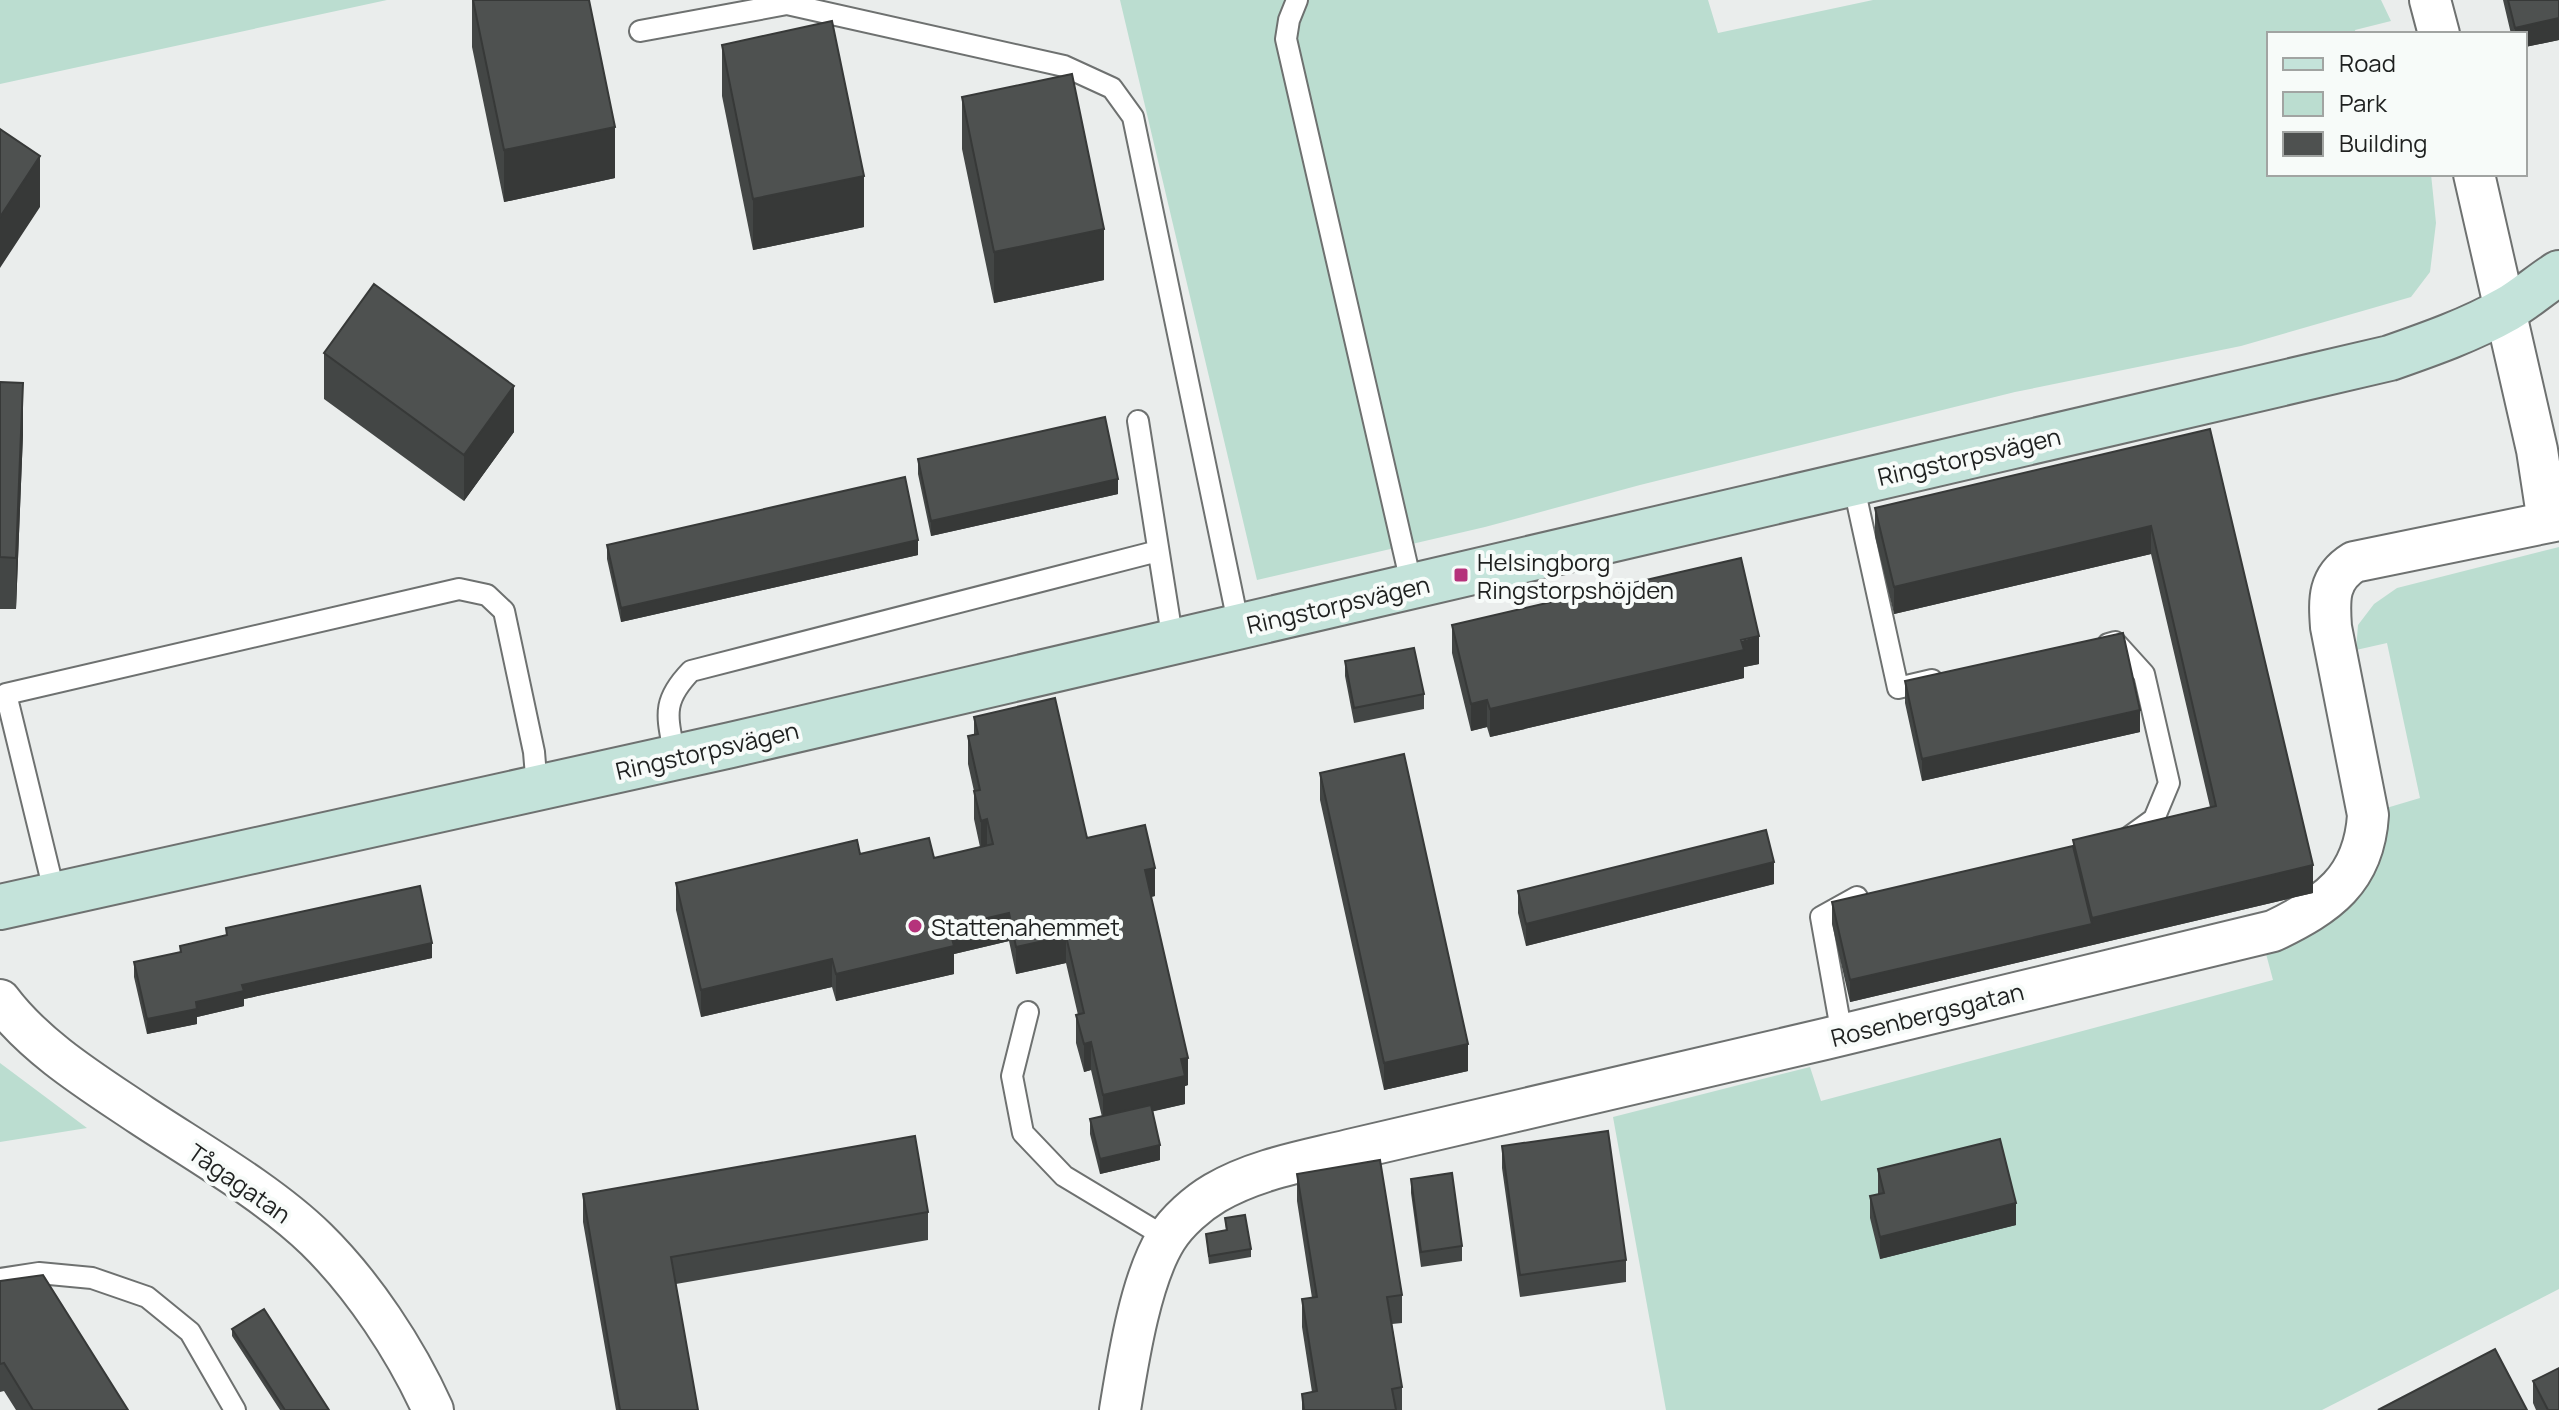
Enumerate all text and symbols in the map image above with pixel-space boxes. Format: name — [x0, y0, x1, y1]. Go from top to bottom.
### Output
legend — [2267, 32, 2527, 176]
text: Road — [2339, 46, 2396, 79]
text: Park — [2339, 86, 2388, 119]
text: Building — [2339, 126, 2427, 159]
street label: Ringstorpsvägen — [1874, 419, 2064, 493]
place label: Helsingborg Ringstorpshöjden — [1477, 545, 1674, 606]
marker: Helsingborg Ringstorpshöjden — [1452, 566, 1470, 584]
street label: Ringstorpsvägen — [1243, 567, 1433, 641]
street label: Ringstorpsvägen — [612, 713, 802, 787]
place label: Stattenahemmet — [931, 910, 1120, 943]
marker: Stattenahemmet — [906, 917, 924, 935]
street label: Rosenbergsgatan — [1827, 974, 2027, 1054]
street label: Tågagatan — [182, 1136, 298, 1230]

